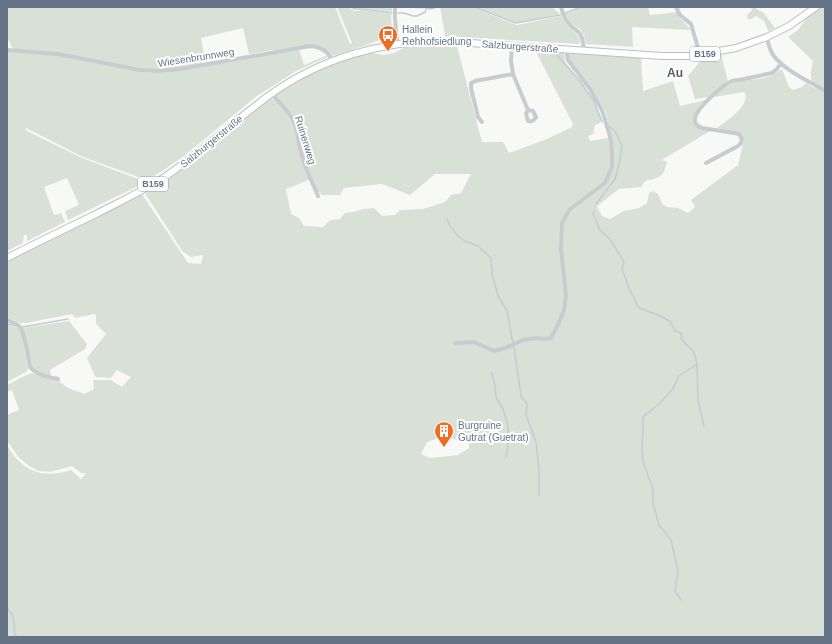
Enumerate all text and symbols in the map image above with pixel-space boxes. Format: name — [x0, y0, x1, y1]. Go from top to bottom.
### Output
bus stop icon: Hallein Rehhofsiedlung — [377, 24, 399, 52]
place label: Hallein Rehhofsiedlung — [402, 24, 472, 47]
street label: Salzburgerstraße — [481, 38, 559, 55]
street label: Wiesenbrunnweg — [157, 46, 235, 69]
road number: B159 — [690, 47, 720, 61]
district label: Au — [667, 66, 683, 80]
street label: Salzburgerstraße — [178, 113, 245, 170]
street label: Ruinenweg — [293, 115, 318, 166]
road number: B159 — [138, 177, 168, 191]
building icon: Burgruine Gutrat (Guetrat) — [433, 420, 455, 448]
place label: Burgruine Gutrat (Guetrat) — [458, 420, 529, 443]

